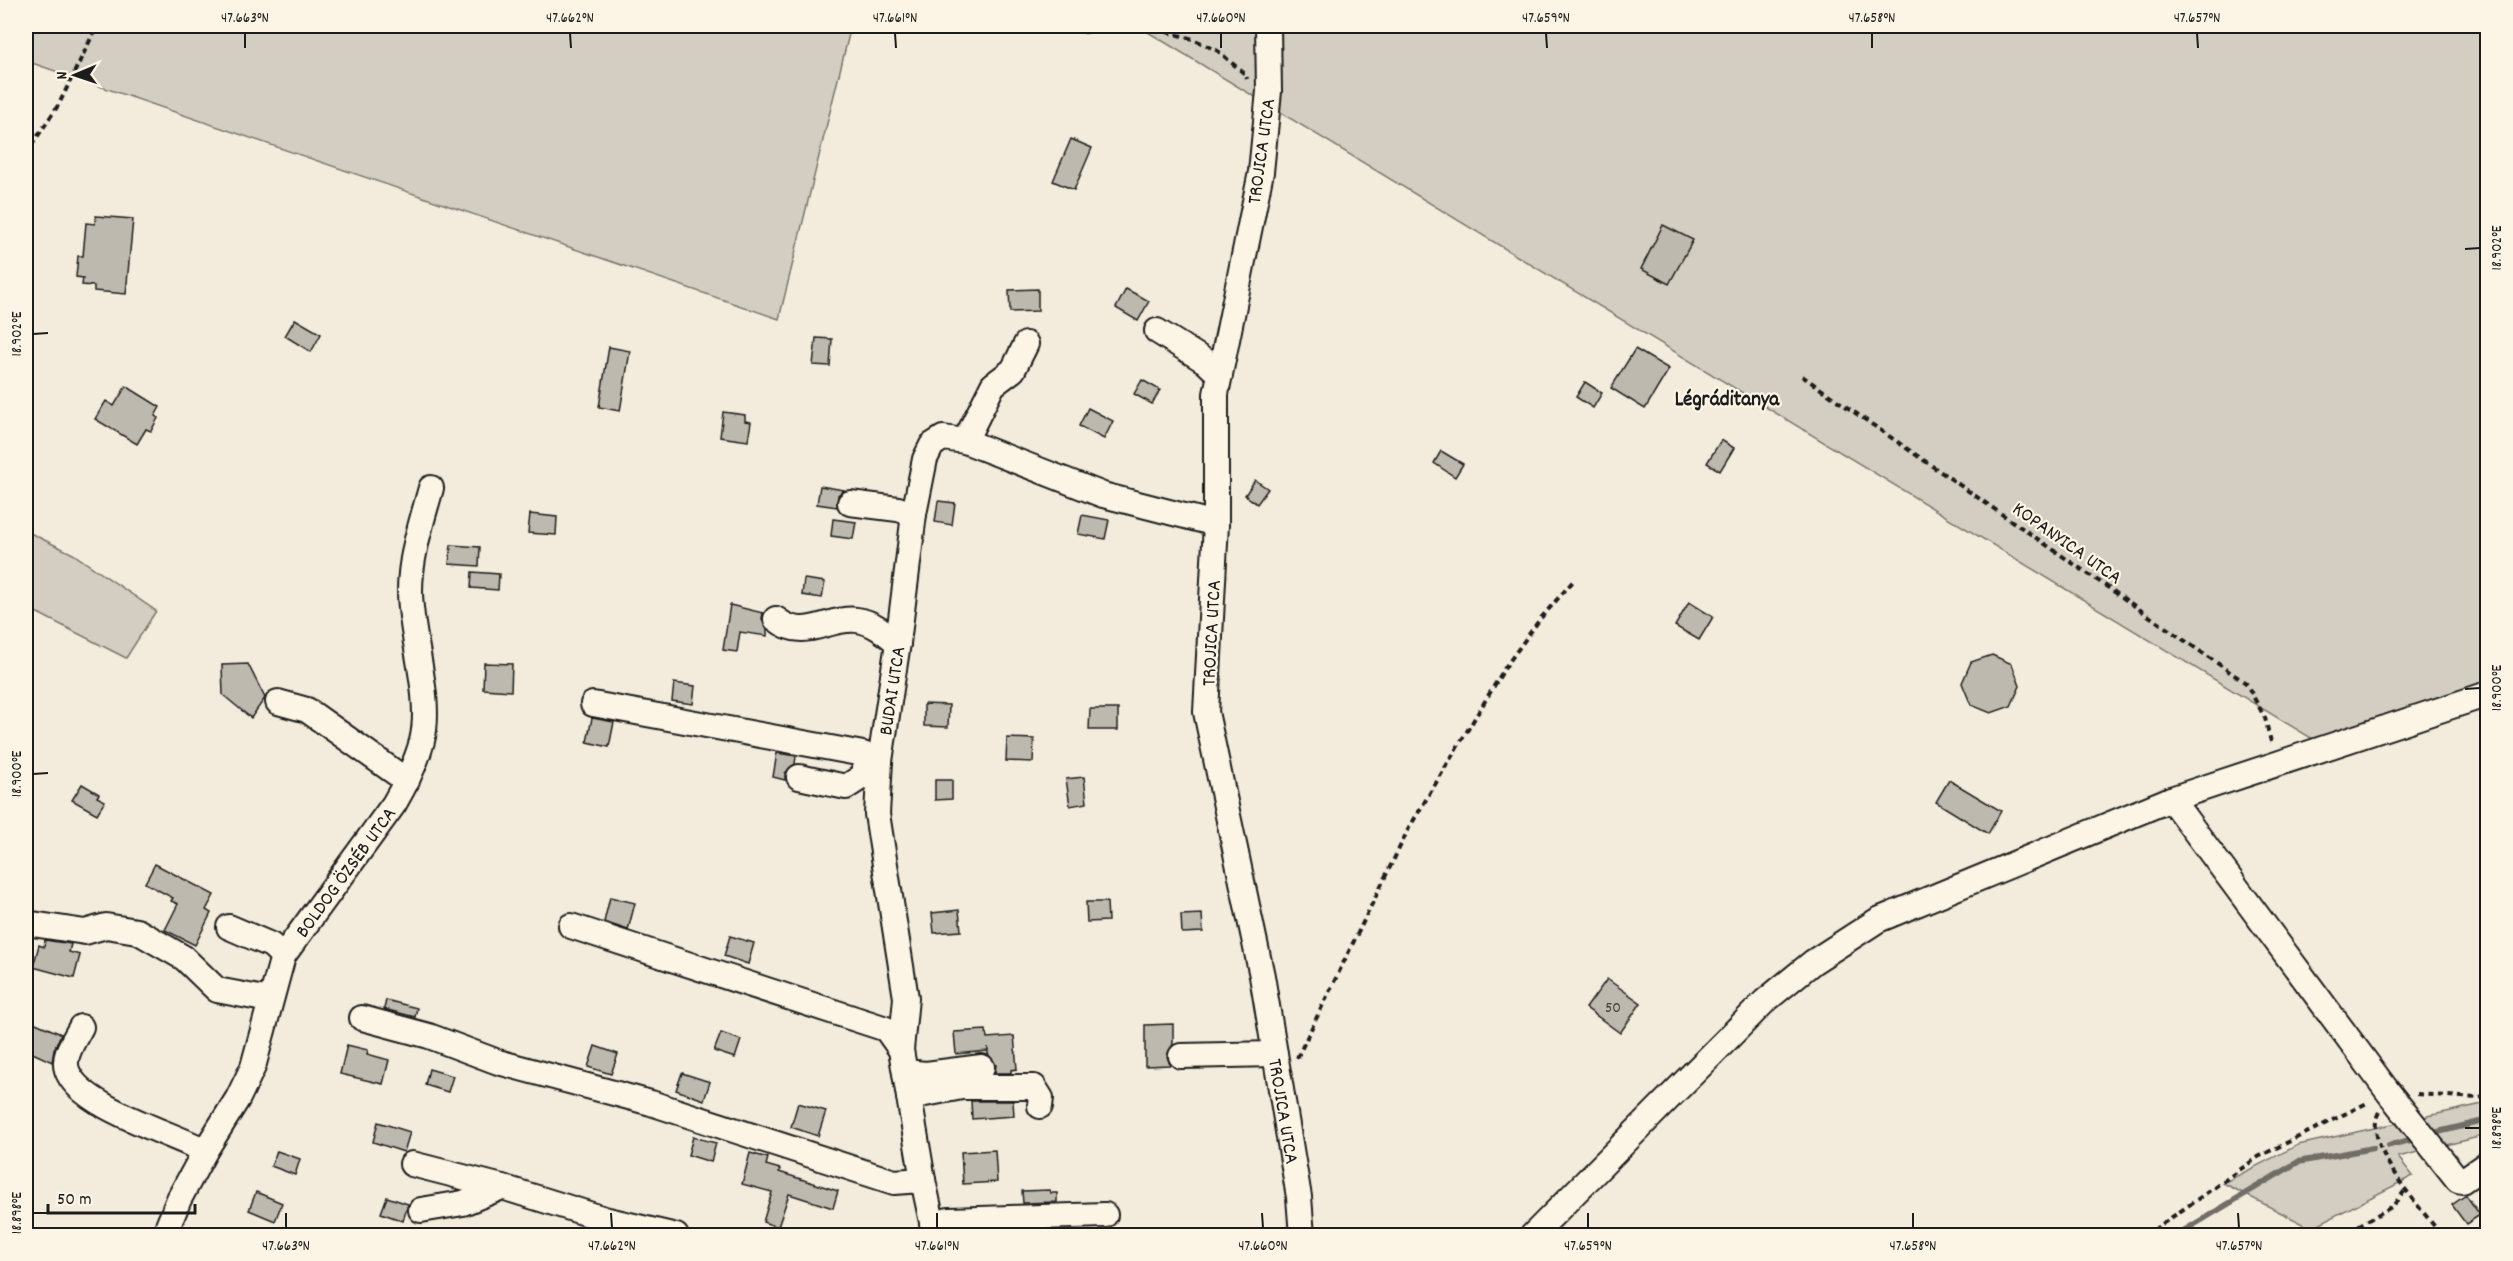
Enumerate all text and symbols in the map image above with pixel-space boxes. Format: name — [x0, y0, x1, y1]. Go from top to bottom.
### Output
text: 47.663°N — [221, 8, 269, 30]
text: 47.662°N — [546, 8, 594, 30]
text: 47.661°N — [873, 8, 917, 30]
text: 47.660°N — [1196, 8, 1246, 30]
text: 47.659°N — [1522, 8, 1570, 30]
text: 47.658°N — [1849, 8, 1896, 30]
text: 47.657°N — [2174, 8, 2220, 30]
north arrow — [45, 45, 105, 105]
text: N — [51, 71, 74, 80]
street label: TROJICA UTCA — [1242, 97, 1284, 206]
text: 18.902°E — [2487, 225, 2509, 271]
text: 18.902°E — [7, 311, 29, 357]
district label: Légráditanya — [1675, 386, 1780, 416]
street label: KOPANYICA UTCA — [2006, 496, 2127, 593]
street label: TROJICA UTCA — [1196, 579, 1230, 687]
street label: BUDAI UTCA — [873, 644, 914, 737]
text: 18.900°E — [2487, 664, 2509, 711]
text: 18.900°E — [7, 750, 29, 797]
street label: BOLDOG ÖZSÉB UTCA — [290, 802, 404, 944]
house number: 50 — [1605, 997, 1621, 1020]
street label: TROJICA UTCA — [1259, 1057, 1304, 1167]
text: 18.898°E — [2487, 1107, 2509, 1149]
scale bar — [48, 1177, 195, 1215]
text: 50 m — [57, 1188, 92, 1213]
text: 18.898°E — [7, 1192, 29, 1234]
text: 47.663°N — [262, 1236, 310, 1258]
text: 47.662°N — [588, 1236, 636, 1258]
text: 47.661°N — [915, 1236, 959, 1258]
text: 47.660°N — [1238, 1236, 1288, 1258]
text: 47.659°N — [1564, 1236, 1612, 1258]
text: 47.658°N — [1890, 1236, 1937, 1258]
text: 47.657°N — [2216, 1236, 2262, 1258]

